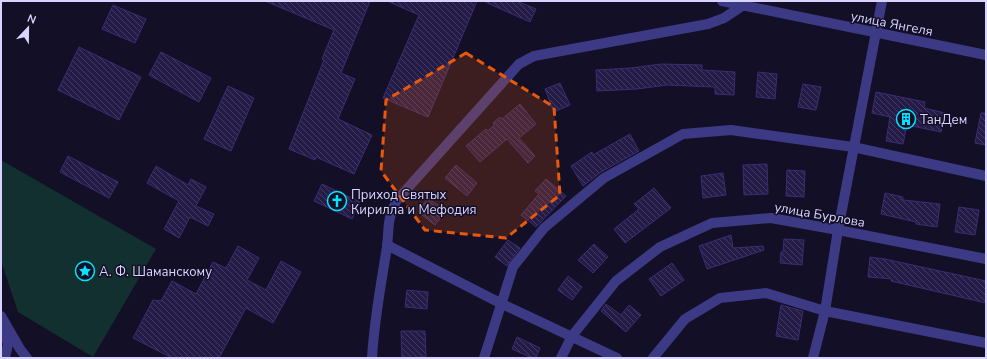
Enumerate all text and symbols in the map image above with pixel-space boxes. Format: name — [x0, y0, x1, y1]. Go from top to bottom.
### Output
street label: улица Янгеля — [849, 7, 934, 41]
north arrow — [8, 8, 48, 48]
text: N — [25, 11, 38, 28]
building icon: ТанДем — [895, 108, 917, 130]
place label: ТанДем — [920, 111, 967, 129]
place label: Приход Святых Кирилла и Мефодия — [351, 186, 477, 219]
church icon: Приход Святых Кирилла и Мефодия — [326, 190, 348, 212]
street label: улица Бурлова — [773, 198, 866, 232]
place icon: А. Ф. Шаманскому — [74, 260, 96, 282]
place label: А. Ф. Шаманскому — [99, 263, 212, 281]

